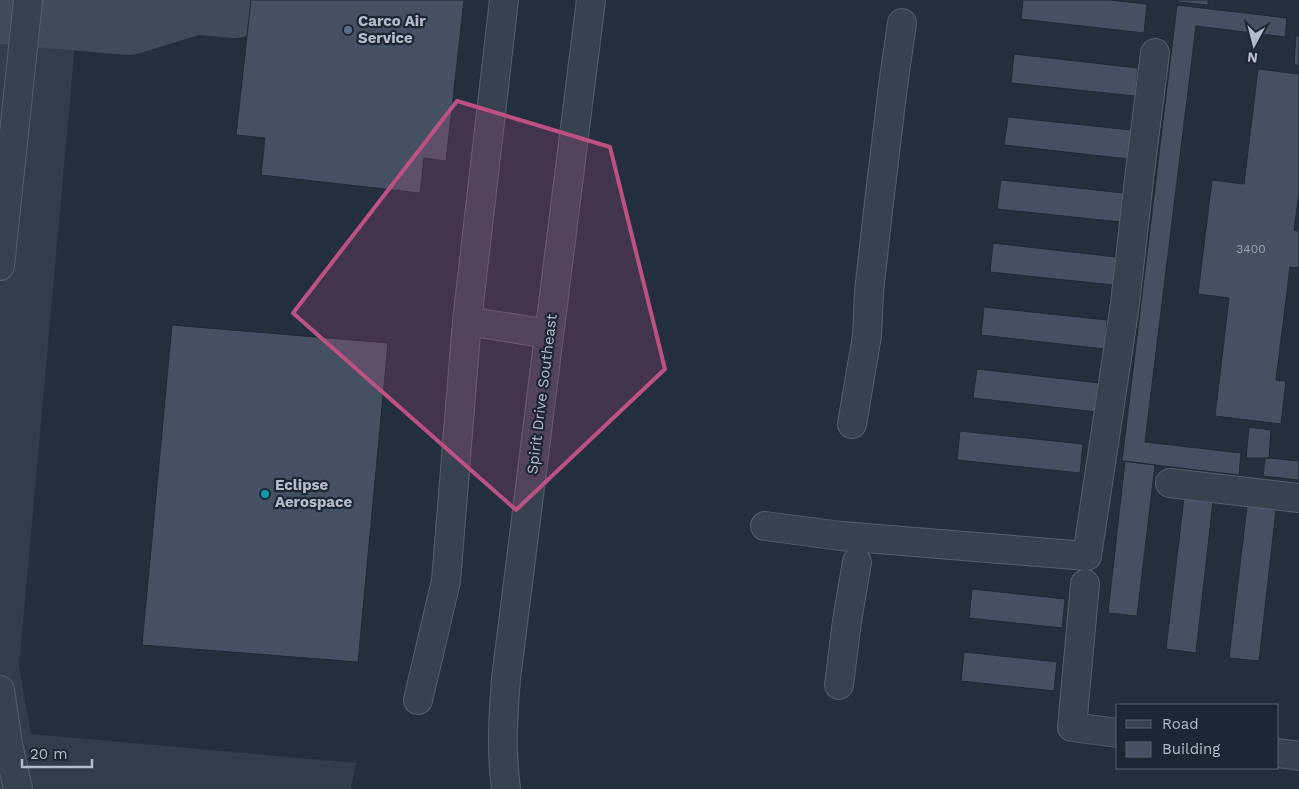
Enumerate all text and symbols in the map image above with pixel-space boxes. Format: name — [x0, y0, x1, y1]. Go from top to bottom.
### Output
place label: Carco Air Service — [358, 12, 426, 47]
north arrow — [1229, 20, 1279, 70]
marker: Carco Air Service — [342, 24, 354, 36]
text: N — [1246, 49, 1259, 66]
house number: 3400 — [1236, 242, 1266, 256]
street label: Spirit Drive Southeast — [523, 312, 561, 475]
place label: Eclipse Aerospace — [275, 476, 352, 511]
marker: Eclipse Aerospace — [259, 488, 271, 500]
legend — [1116, 704, 1279, 769]
text: Road — [1162, 715, 1199, 733]
scale bar — [22, 736, 92, 768]
text: Building — [1162, 740, 1220, 758]
text: 20 m — [30, 745, 68, 763]

